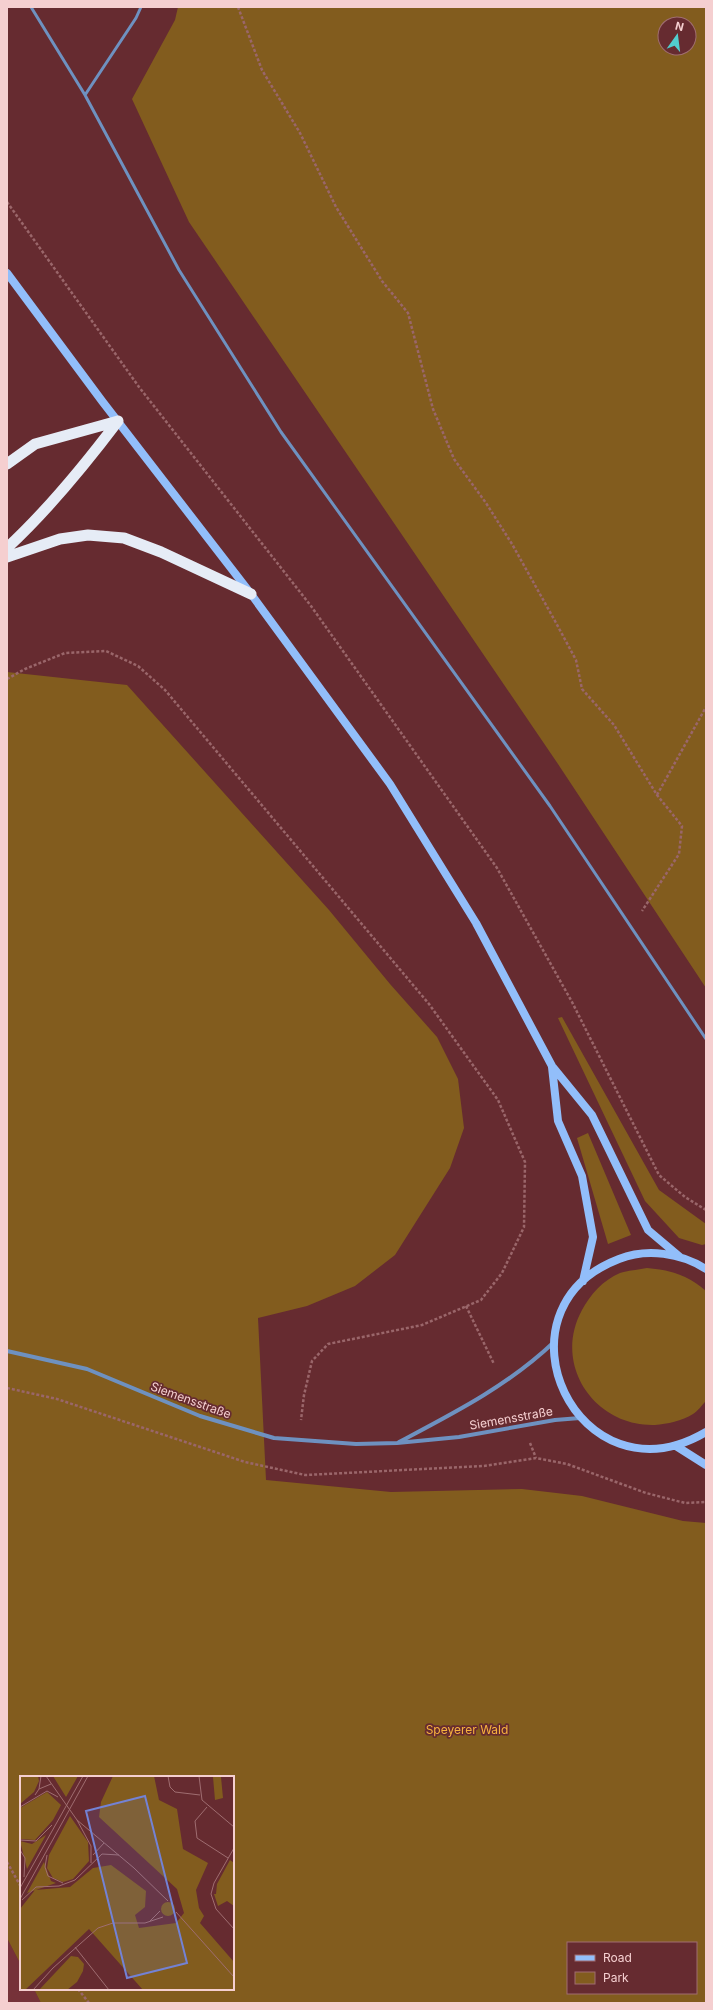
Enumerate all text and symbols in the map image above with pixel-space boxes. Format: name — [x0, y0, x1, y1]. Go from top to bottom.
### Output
north arrow — [657, 16, 697, 56]
text: N — [674, 18, 685, 34]
street label: Siemensstraße — [149, 1379, 233, 1421]
street label: Siemensstraße — [468, 1403, 554, 1433]
park label: Speyerer Wald — [426, 1722, 508, 1737]
inset map — [20, 1776, 234, 1990]
legend — [567, 1942, 697, 1994]
text: Road — [603, 1950, 632, 1965]
text: Park — [603, 1970, 629, 1985]

